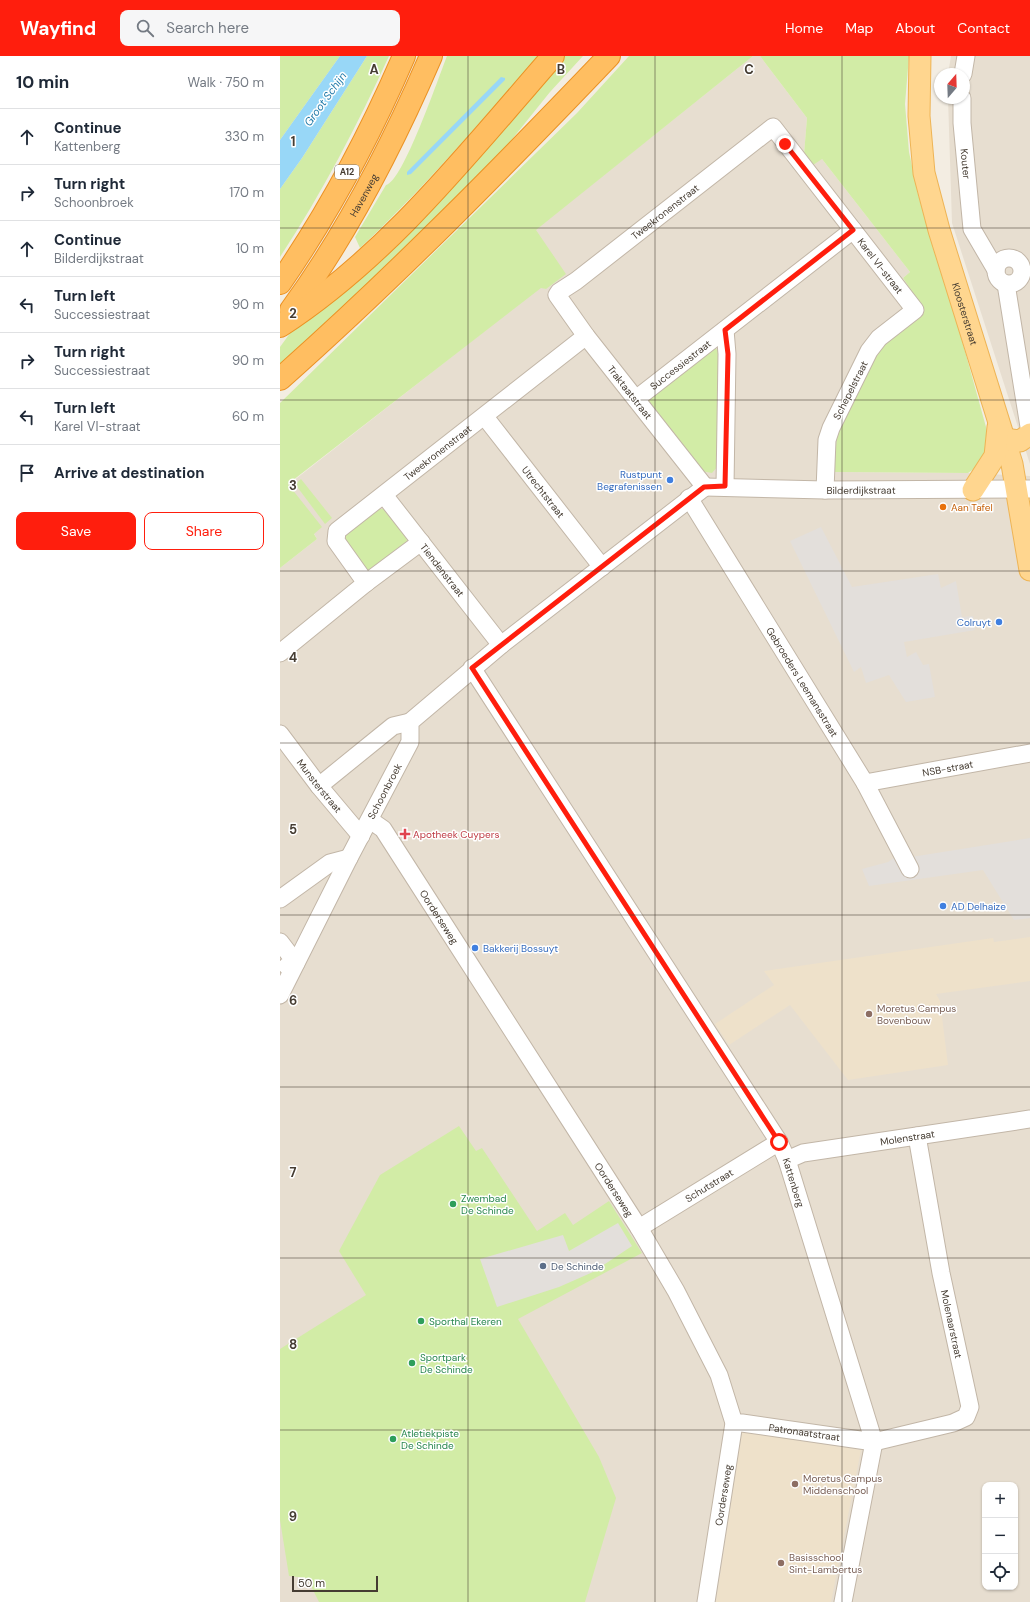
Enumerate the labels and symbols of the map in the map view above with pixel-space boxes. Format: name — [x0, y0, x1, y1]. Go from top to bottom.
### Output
text: A — [369, 61, 379, 78]
text: B — [557, 61, 565, 78]
text: C — [744, 61, 754, 78]
north arrow — [934, 68, 970, 104]
water label: Groot Schijn — [301, 69, 349, 129]
text: 1 — [291, 133, 295, 150]
route end — [776, 135, 794, 153]
street label: Kouter — [957, 148, 973, 180]
road number: A12 — [335, 165, 359, 179]
street label: Havenweg — [347, 171, 381, 219]
street label: Tweekronenstraat — [628, 181, 702, 243]
street label: Karel VI-straat — [855, 236, 906, 296]
street label: Kloosterstraat — [949, 281, 981, 347]
text: 2 — [289, 305, 297, 322]
street label: Successiestraat — [647, 337, 714, 393]
street label: Schepelstraat — [830, 359, 871, 422]
street label: Traktaatstraat — [605, 363, 655, 422]
street label: Tweekronenstraat — [401, 422, 474, 484]
street label: Utrechtstraat — [519, 464, 567, 521]
place label: Rustpunt Begrafenissen — [597, 468, 662, 493]
marker: Rustpunt Begrafenissen — [665, 475, 675, 485]
text: 3 — [289, 477, 297, 494]
street label: Bilderdijkstraat — [826, 484, 896, 497]
place label: Aan Tafel — [951, 501, 993, 514]
marker: Aan Tafel — [938, 502, 948, 512]
street label: Tiendenstraat — [417, 541, 467, 600]
place label: Colruyt — [957, 616, 991, 629]
marker: Colruyt — [994, 617, 1004, 627]
street label: Gebroeders Leemansstraat — [763, 625, 841, 739]
text: 4 — [289, 649, 297, 666]
street label: Munsterstraat — [294, 756, 345, 815]
street label: NSB-straat — [921, 757, 974, 779]
street label: Schoonbroek — [365, 761, 405, 822]
text: 5 — [289, 821, 297, 838]
place label: Apotheek Cuypers — [413, 828, 499, 841]
marker: Apotheek Cuypers — [400, 829, 410, 839]
street label: Oorderseweg — [417, 887, 461, 947]
place label: AD Delhaize — [951, 900, 1006, 913]
marker: AD Delhaize — [938, 901, 948, 911]
place label: Bakkerij Bossuyt — [483, 942, 558, 955]
marker: Bakkerij Bossuyt — [470, 943, 480, 953]
text: 6 — [289, 992, 297, 1009]
place label: Moretus Campus Bovenbouw — [877, 1002, 956, 1027]
marker: Moretus Campus Bovenbouw — [864, 1009, 874, 1019]
street label: Molenstraat — [879, 1127, 936, 1148]
route start — [770, 1133, 788, 1151]
street label: Kattenberg — [780, 1156, 807, 1209]
street label: Oorderseweg — [592, 1160, 636, 1220]
text: 7 — [290, 1164, 297, 1181]
street label: Schutstraat — [683, 1166, 736, 1205]
place label: Zwembad De Schinde — [461, 1192, 514, 1217]
marker: Zwembad De Schinde — [448, 1199, 458, 1209]
place label: De Schinde — [551, 1260, 604, 1273]
marker: De Schinde — [538, 1261, 548, 1271]
street label: Molenaarstraat — [938, 1289, 965, 1360]
place label: Sporthal Ekeren — [429, 1315, 502, 1328]
marker: Sporthal Ekeren — [416, 1316, 426, 1326]
text: 8 — [289, 1336, 297, 1353]
place label: Sportpark De Schinde — [420, 1351, 473, 1376]
marker: Sportpark De Schinde — [407, 1358, 417, 1368]
street label: Patronaatstraat — [768, 1421, 841, 1444]
place label: Atletiekpiste De Schinde — [401, 1427, 459, 1452]
marker: Atletiekpiste De Schinde — [388, 1434, 398, 1444]
street label: Oorderseweg — [712, 1463, 735, 1527]
place label: Moretus Campus Middenschool — [803, 1472, 882, 1497]
marker: Moretus Campus Middenschool — [790, 1479, 800, 1489]
text: 9 — [289, 1508, 297, 1525]
place label: Basisschool Sint-Lambertus — [789, 1551, 862, 1576]
marker: Basisschool Sint-Lambertus — [776, 1558, 786, 1568]
scale bar — [292, 1574, 378, 1593]

